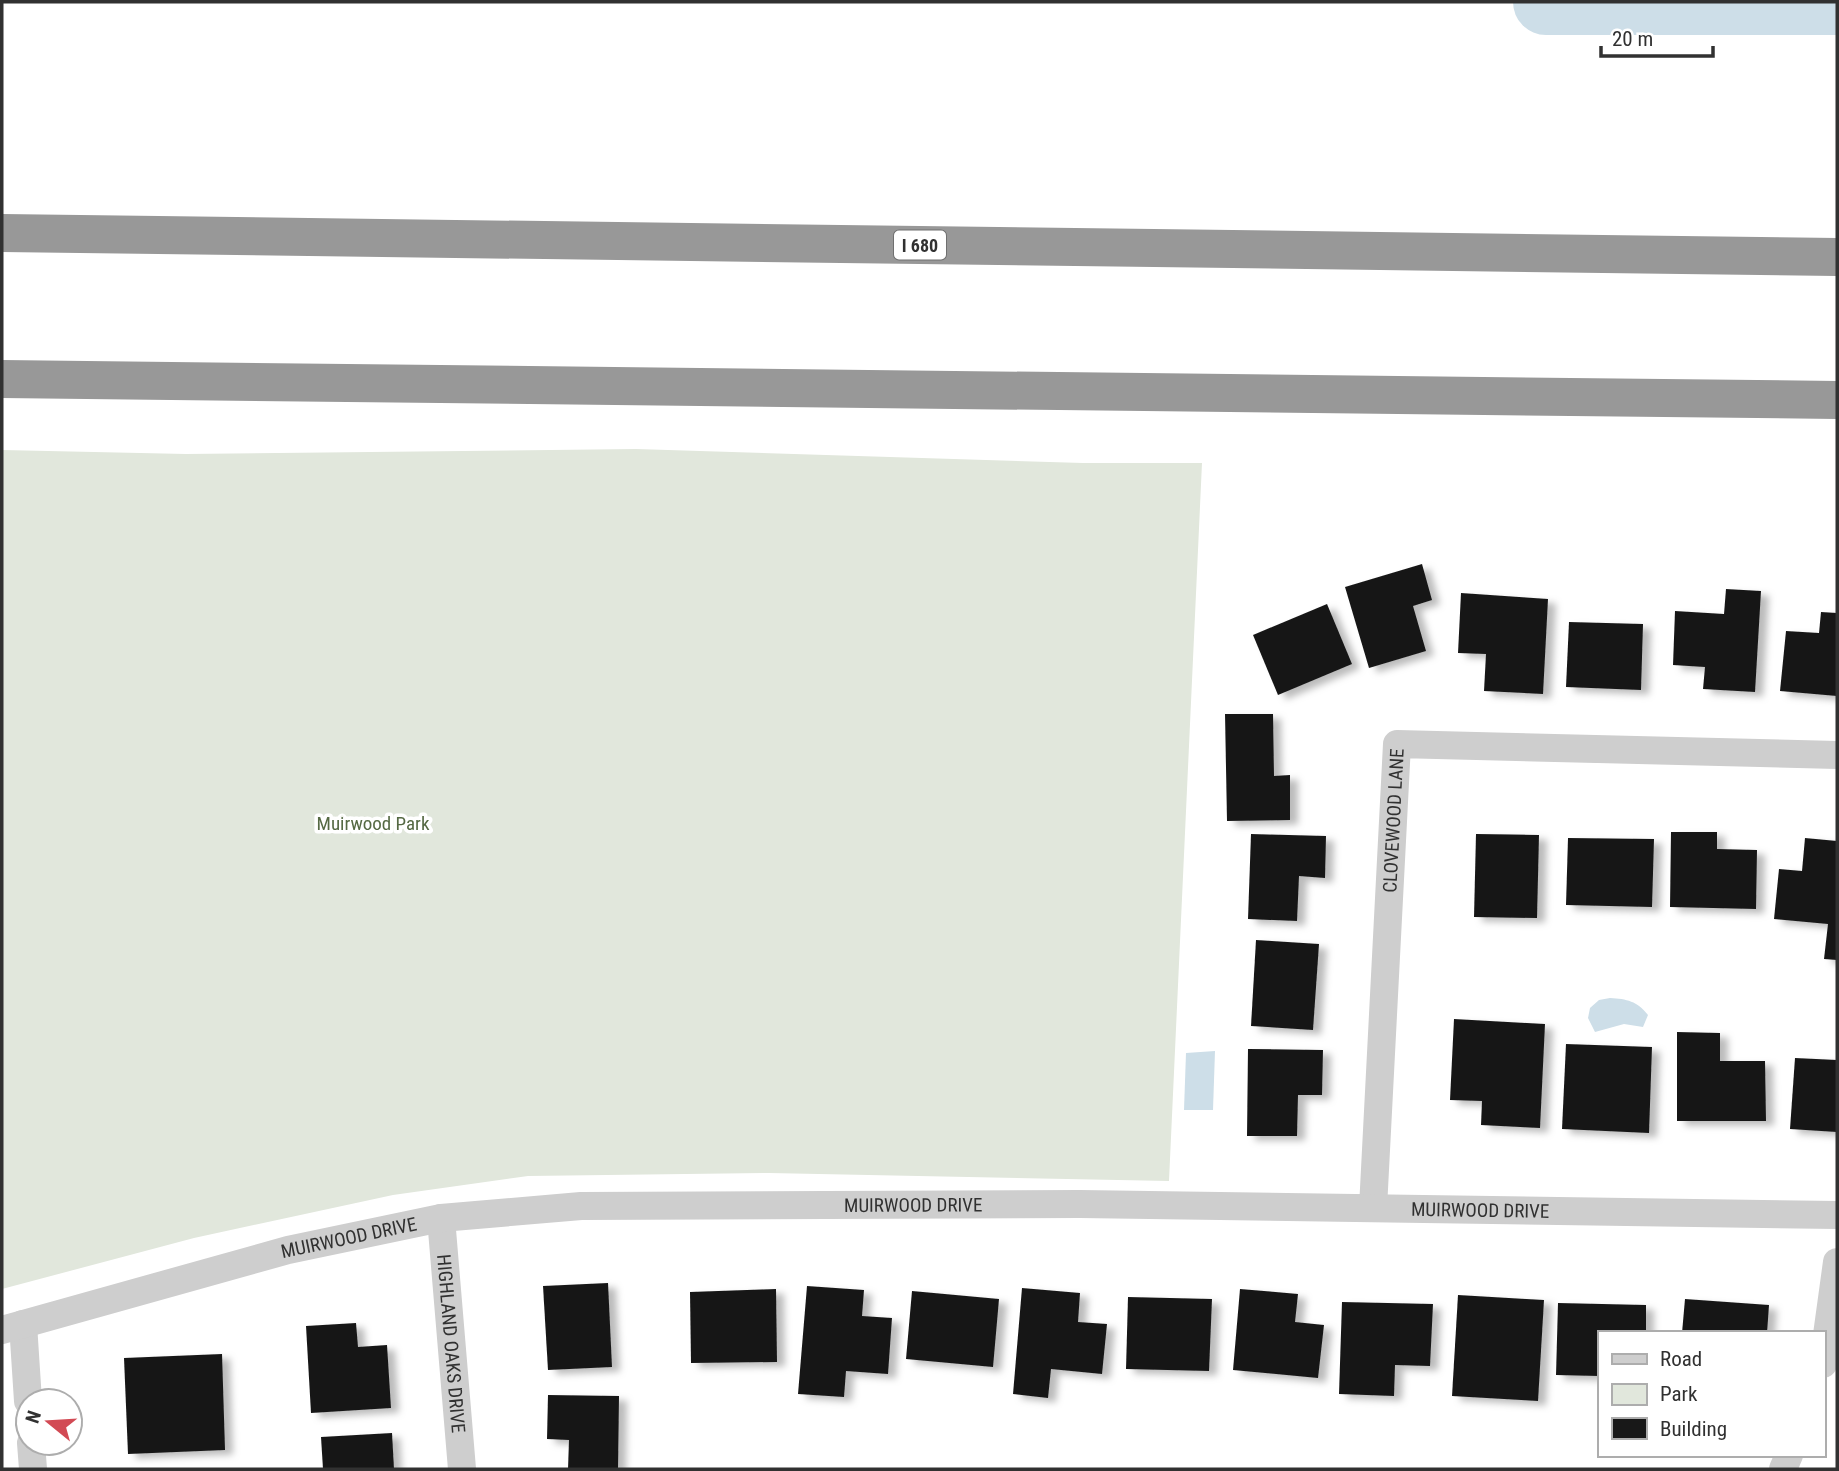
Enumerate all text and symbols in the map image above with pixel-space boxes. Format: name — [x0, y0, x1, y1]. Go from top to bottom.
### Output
scale bar — [1601, 14, 1713, 58]
text: 20 m — [1612, 27, 1653, 51]
road number: I 680 — [894, 230, 946, 260]
street label: CLOVEWOOD LANE — [1378, 748, 1408, 893]
park label: Muirwood Park — [317, 812, 430, 835]
street label: MUIRWOOD DRIVE — [844, 1193, 982, 1216]
street label: MUIRWOOD DRIVE — [1411, 1197, 1549, 1222]
street label: MUIRWOOD DRIVE — [279, 1212, 419, 1263]
street label: HIGHLAND OAKS DRIVE — [433, 1253, 470, 1434]
legend — [1598, 1331, 1825, 1457]
text: Road — [1660, 1347, 1702, 1371]
text: Park — [1660, 1382, 1698, 1406]
north arrow — [14, 1387, 84, 1457]
text: N — [21, 1408, 46, 1426]
text: Building — [1660, 1417, 1727, 1441]

